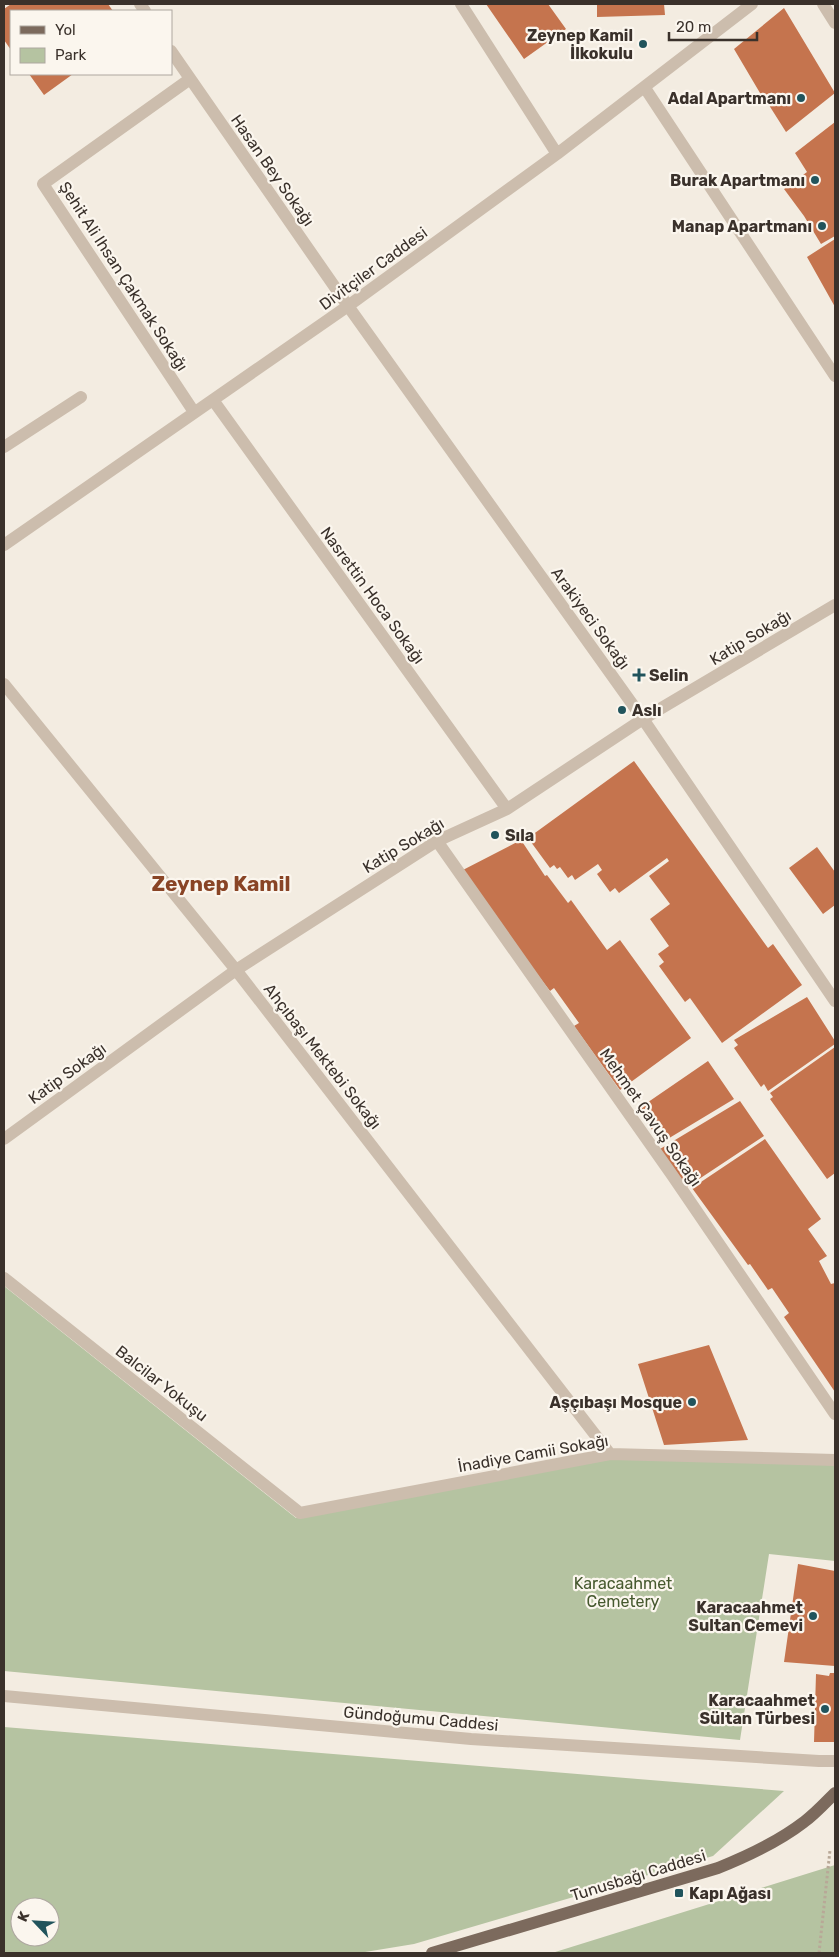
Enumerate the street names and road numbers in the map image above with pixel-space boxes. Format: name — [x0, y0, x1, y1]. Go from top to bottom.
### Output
street label: Hasan Bey Sokağı — [227, 111, 318, 230]
street label: Şehit Ali Ihsan Çakmak Sokağı — [55, 178, 192, 374]
street label: Divitçiler Caddesi — [316, 223, 431, 314]
street label: Nasrettin Hoca Sokağı — [317, 523, 429, 667]
street label: Arakiyeci Sokağı — [547, 564, 634, 673]
street label: Katip Sokağı — [706, 606, 794, 669]
street label: Katip Sokağı — [359, 814, 447, 877]
street label: Ahçıbaşı Mektebi Sokağı — [260, 980, 385, 1133]
street label: Katip Sokağı — [25, 1039, 110, 1108]
street label: Mehmet Çavuş Sokağı — [596, 1045, 705, 1190]
street label: Balcilar Yokuşu — [112, 1341, 212, 1425]
street label: İnadiye Camii Sokağı — [456, 1431, 610, 1476]
street label: Gündoğumu Caddesi — [343, 1702, 499, 1735]
street label: Tunusbağı Caddesi — [568, 1846, 708, 1905]

